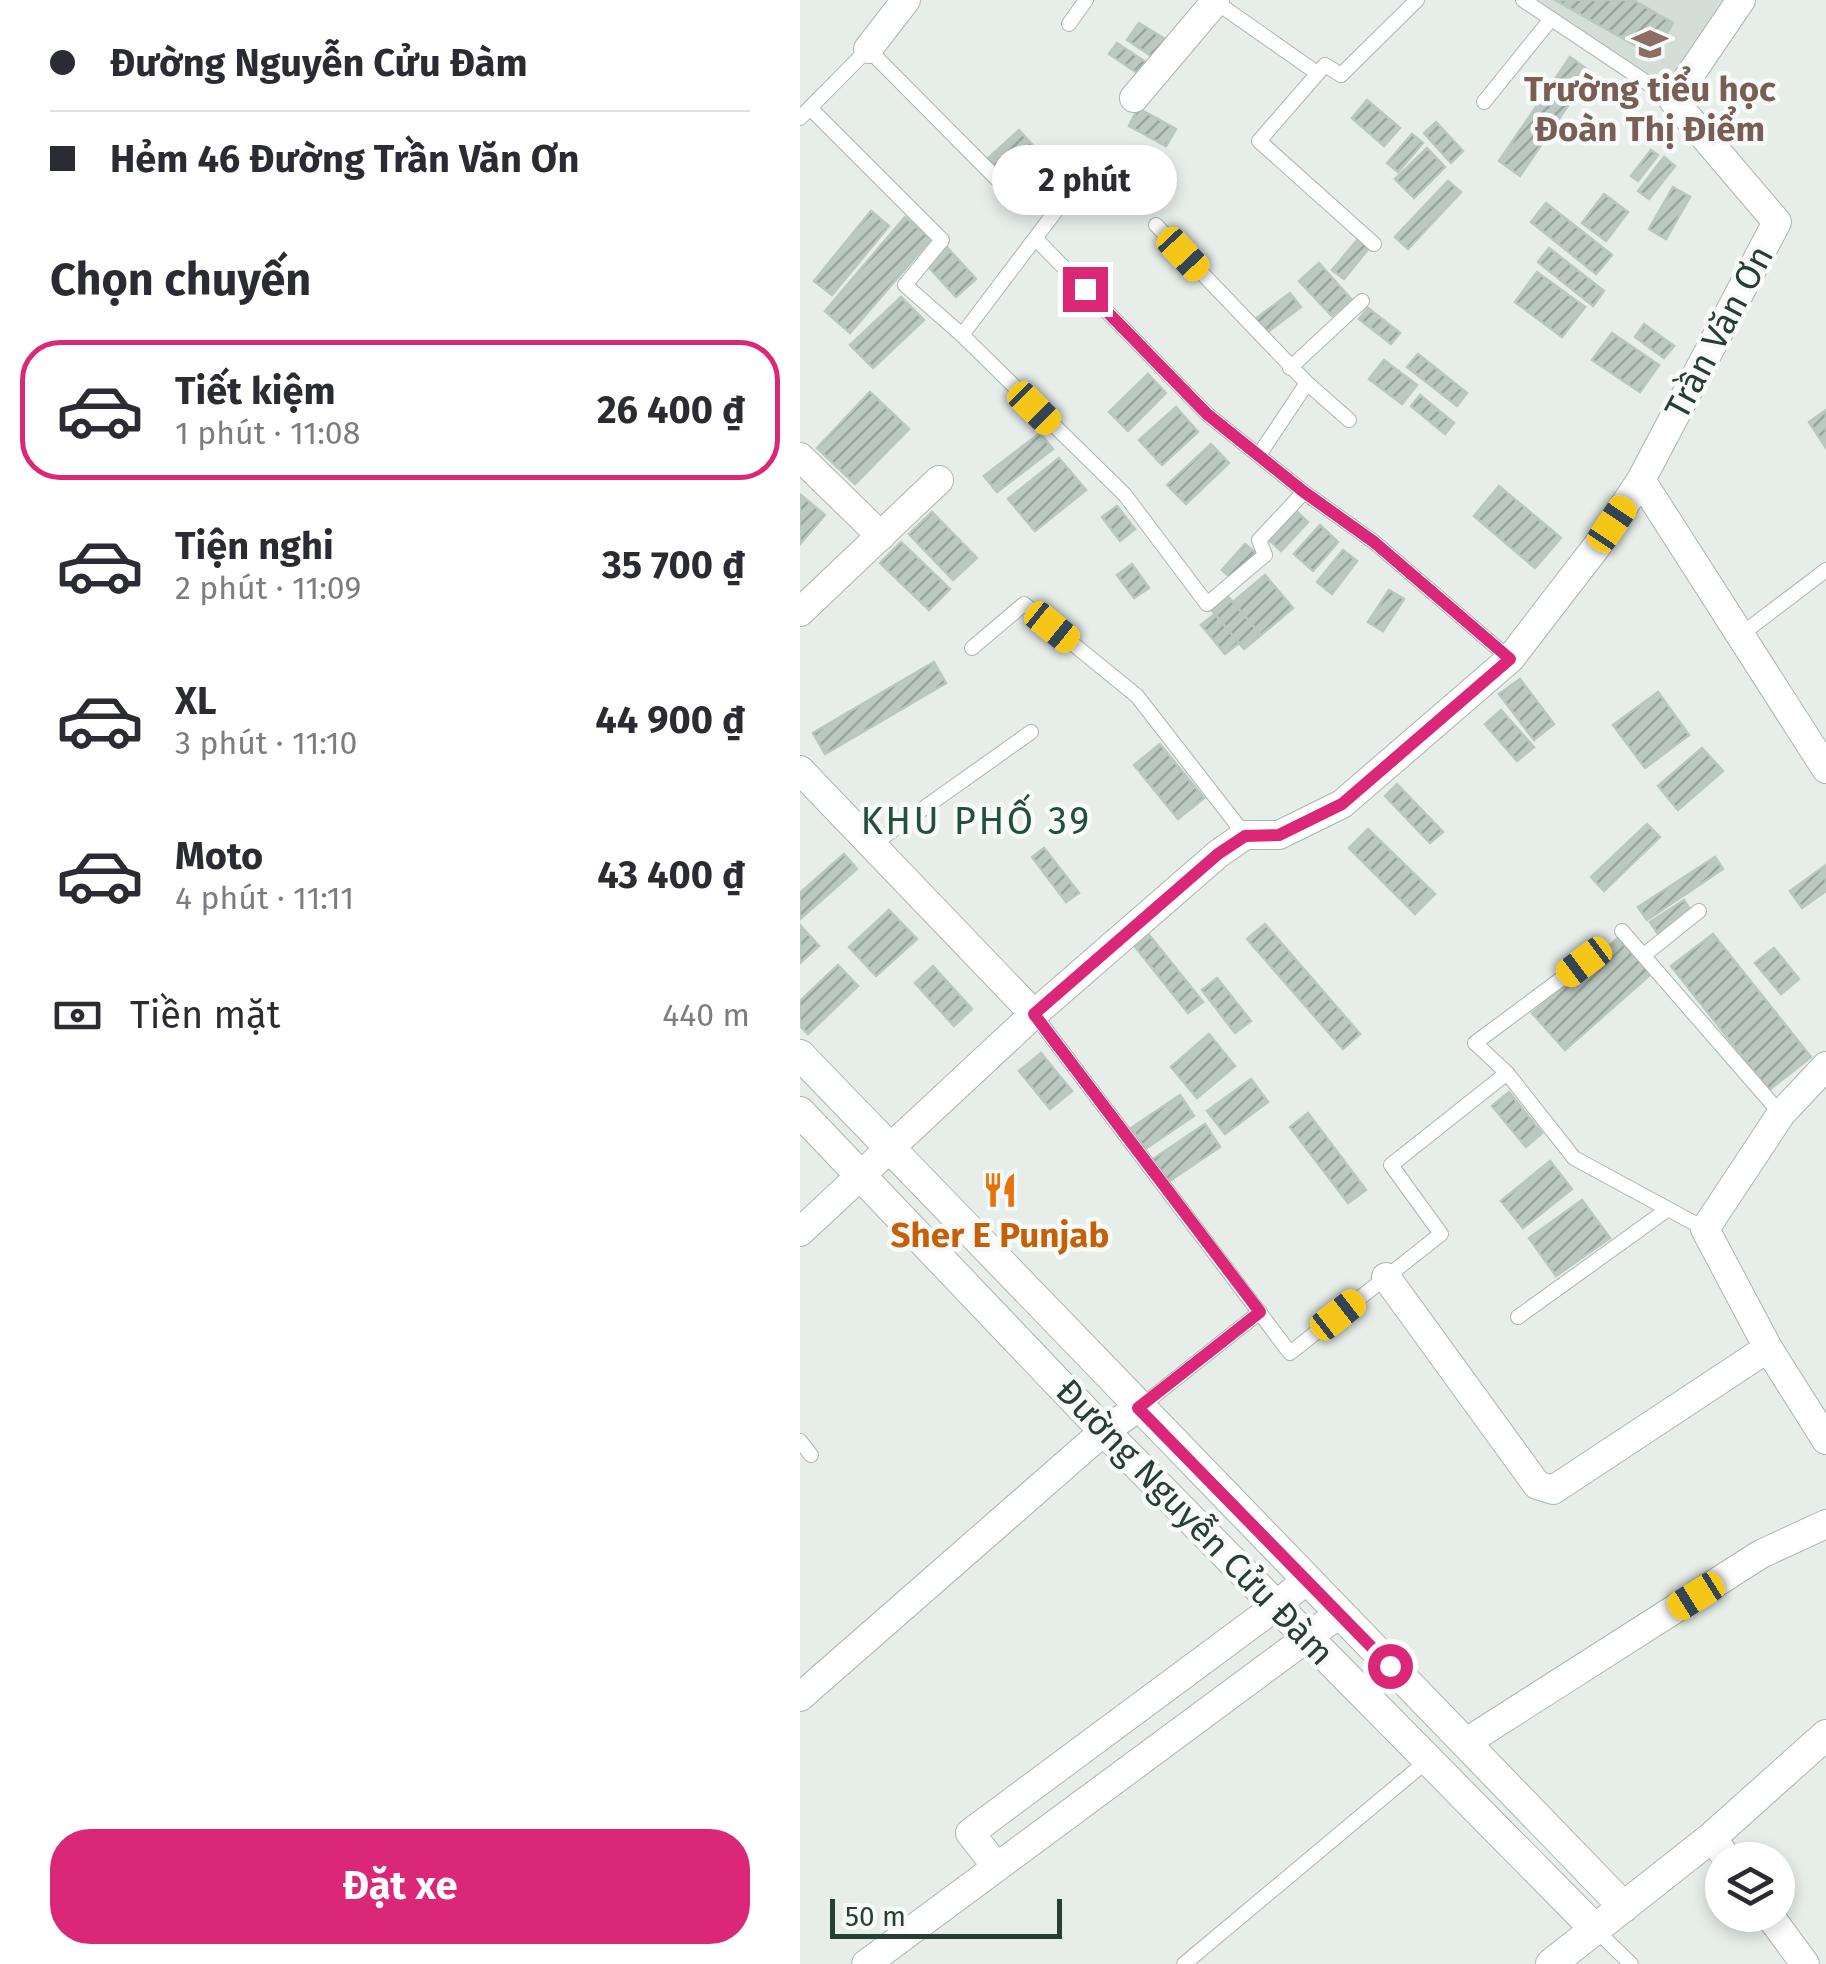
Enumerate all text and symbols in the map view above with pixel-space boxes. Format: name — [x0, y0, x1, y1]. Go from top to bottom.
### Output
school or university icon: Trường tiểu học Đoàn Thị Điểm — [1631, 25, 1669, 63]
text: Đường Nguyễn Cửu Đàm — [110, 40, 528, 86]
place label: Trường tiểu học Đoàn Thị Điểm — [1524, 66, 1776, 150]
text: Hẻm 46 Đường Trần Văn Ơn — [110, 136, 579, 182]
callout: 2 phút — [992, 144, 1178, 214]
text: 2 phút — [1038, 161, 1131, 199]
car — [1152, 222, 1214, 286]
street label: Trần Văn Ơn — [1656, 238, 1782, 426]
text: Chọn chuyến — [50, 253, 311, 307]
route end — [1063, 267, 1108, 312]
icon: car — [55, 365, 145, 455]
text: Tiết kiệm — [175, 368, 336, 414]
car — [1002, 376, 1066, 440]
text: 26 400 ₫ — [597, 387, 745, 433]
text: 1 phút · 11:08 — [175, 414, 360, 452]
car — [1583, 491, 1641, 557]
icon: car — [55, 520, 145, 610]
text: Tiện nghi — [175, 523, 334, 569]
text: 35 700 ₫ — [602, 542, 745, 588]
text: 2 phút · 11:09 — [175, 569, 361, 607]
car — [1019, 596, 1085, 658]
icon: car — [55, 675, 145, 765]
text: XL — [175, 678, 217, 724]
text: 44 900 ₫ — [595, 697, 745, 743]
text: 3 phút · 11:10 — [175, 724, 357, 762]
district label: KHU PHỐ 39 — [860, 793, 1092, 844]
icon: car — [55, 830, 145, 920]
text: Moto — [175, 833, 263, 879]
text: 43 400 ₫ — [597, 852, 745, 898]
text: 4 phút · 11:11 — [175, 879, 354, 917]
car — [1551, 932, 1617, 992]
icon: cash — [50, 988, 105, 1043]
text: Tiền mặt — [130, 992, 280, 1038]
text: 440 m — [662, 996, 750, 1034]
restaurant icon: Sher E Punjab — [981, 1171, 1019, 1209]
place label: Sher E Punjab — [891, 1214, 1109, 1256]
car — [1305, 1285, 1371, 1345]
street label: Đường Nguyễn Cửu Đàm — [1047, 1370, 1343, 1674]
car — [1663, 1567, 1729, 1625]
route start — [1368, 1644, 1413, 1689]
button: Đặt xe — [50, 1829, 750, 1944]
map controls — [1705, 1842, 1795, 1932]
button: layers — [1705, 1842, 1795, 1932]
scale bar — [830, 1894, 1062, 1938]
text: 50 m — [845, 1900, 906, 1933]

